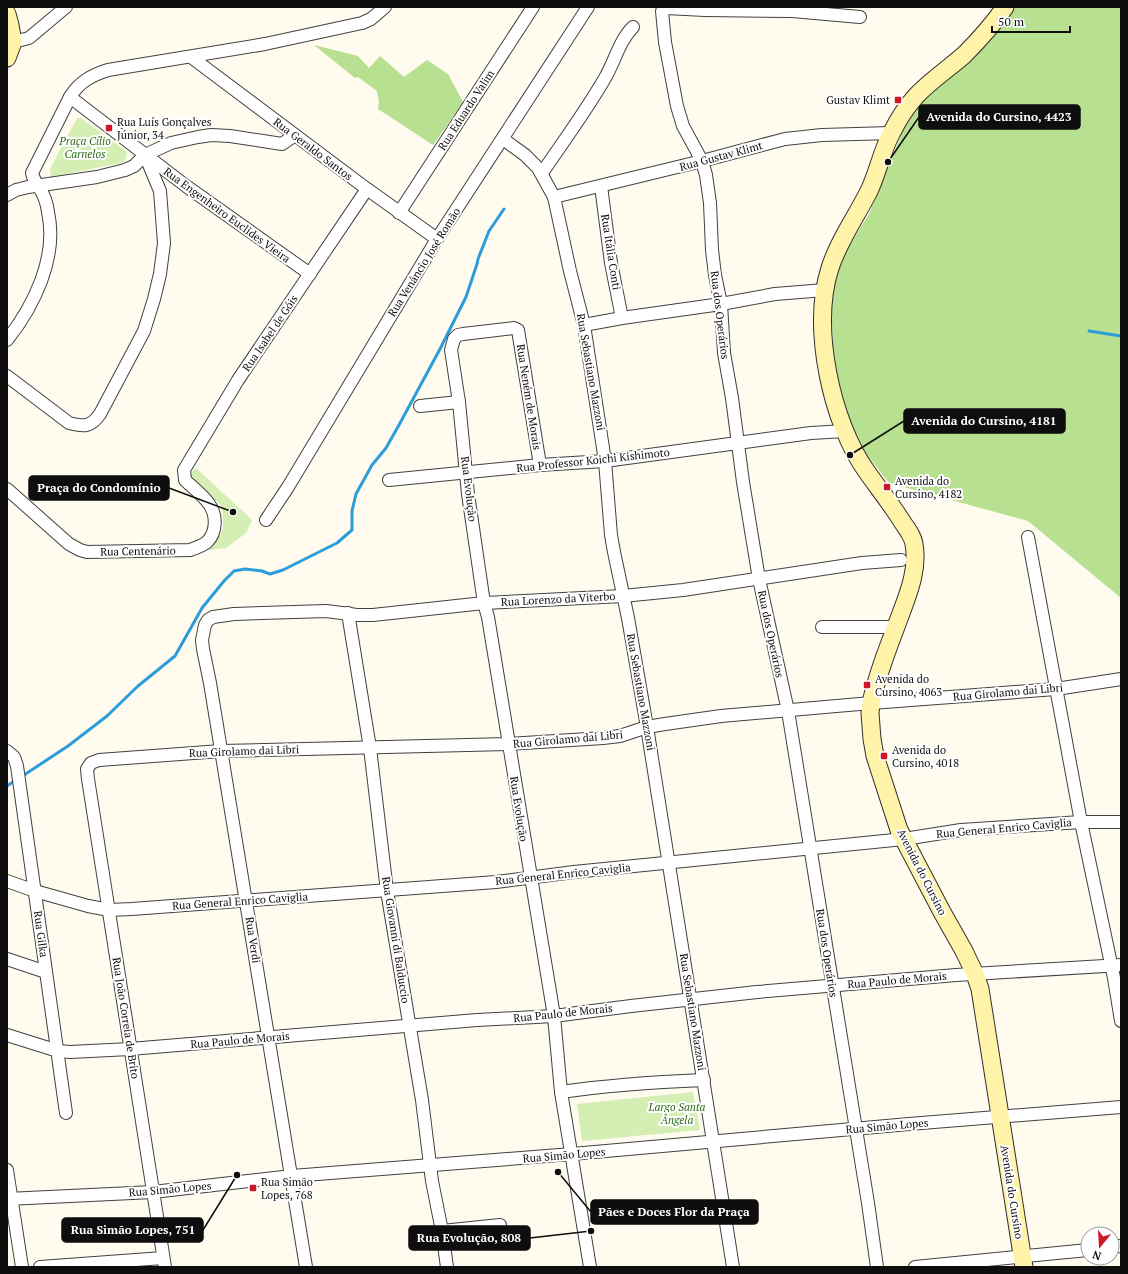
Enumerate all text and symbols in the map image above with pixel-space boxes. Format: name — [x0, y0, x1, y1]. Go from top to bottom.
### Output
scale bar — [992, 8, 1070, 34]
text: 50 m — [998, 14, 1025, 29]
street label: Rua Eduardo Valim — [435, 67, 497, 153]
place label: Gustav Klimt — [826, 93, 890, 107]
marker: Gustav Klimt — [893, 95, 903, 105]
callout: Avenida do Cursino, 4423 — [919, 105, 1080, 129]
text: Avenida do Cursino, 4423 — [926, 109, 1072, 124]
place label: Rua Luís Gonçalves Júnior, 34 — [117, 115, 212, 142]
street label: Rua Geraldo Santos — [271, 115, 356, 183]
marker: Rua Luís Gonçalves Júnior, 34 — [104, 123, 114, 133]
park label: Praça Cílio Carnelos — [58, 134, 111, 161]
street label: Rua Gustav Klimt — [678, 138, 764, 174]
street label: Rua Engenheiro Euclides Vieira — [161, 164, 293, 266]
street label: Rua Venâncio José Romão — [385, 205, 463, 319]
street label: Rua Itália Conti — [598, 213, 624, 291]
street label: Rua dos Operários — [708, 270, 732, 360]
street label: Rua Isabel de Góis — [239, 292, 301, 374]
street label: Rua Sebastiano Mazzoni — [574, 312, 608, 432]
street label: Rua Neném de Morais — [514, 343, 544, 451]
callout: Avenida do Cursino, 4181 — [904, 409, 1065, 433]
text: Avenida do Cursino, 4181 — [911, 413, 1057, 428]
street label: Rua Professor Koichi Kishimoto — [516, 445, 670, 475]
street label: Rua Evolução — [458, 455, 480, 523]
place label: Avenida do Cursino, 4182 — [895, 474, 962, 501]
callout: Praça do Condomínio — [29, 476, 169, 500]
text: Praça do Condomínio — [37, 480, 161, 495]
marker: Avenida do Cursino, 4182 — [882, 482, 892, 492]
street label: Rua Centenário — [100, 543, 176, 559]
street label: Rua Lorenzo da Viterbo — [500, 589, 616, 609]
street label: Rua dos Operários — [755, 589, 787, 679]
street label: Rua Sebastiano Mazzoni — [624, 632, 658, 752]
place label: Avenida do Cursino, 4063 — [875, 672, 942, 699]
marker: Avenida do Cursino, 4063 — [862, 680, 872, 690]
street label: Rua Girolamo dai Libri — [952, 680, 1064, 704]
street label: Rua Girolamo dai Libri — [512, 727, 624, 751]
street label: Rua Girolamo dai Libri — [189, 742, 299, 760]
place label: Avenida do Cursino, 4018 — [892, 743, 959, 770]
marker: Avenida do Cursino, 4018 — [879, 751, 889, 761]
street label: Rua Evolução — [507, 775, 531, 843]
street label: Rua General Enrico Caviglia — [936, 815, 1073, 841]
street label: Avenida do Cursino — [894, 827, 950, 917]
street label: Rua General Enrico Caviglia — [495, 860, 632, 888]
street label: Rua Giovanni di Balduccio — [379, 876, 413, 1004]
street label: Rua General Enrico Caviglia — [172, 889, 309, 913]
street label: Rua dos Operários — [813, 908, 841, 998]
street label: Rua Gilka — [31, 910, 51, 959]
street label: Rua Verdi — [242, 916, 264, 964]
street label: Rua Sebastiano Mazzoni — [677, 952, 709, 1072]
street label: Rua João Correia de Brito — [109, 956, 143, 1080]
street label: Rua Paulo de Morais — [847, 969, 948, 991]
street label: Rua Paulo de Morais — [513, 1001, 614, 1025]
street label: Rua Paulo de Morais — [190, 1029, 291, 1051]
park label: Largo Santa Ângela — [647, 1100, 706, 1127]
street label: Rua Simão Lopes — [845, 1115, 929, 1137]
street label: Rua Simão Lopes — [522, 1144, 606, 1166]
street label: Avenida do Cursino — [998, 1144, 1026, 1240]
place label: Rua Simão Lopes, 768 — [261, 1175, 313, 1202]
street label: Rua Simão Lopes — [128, 1178, 212, 1200]
marker: Rua Simão Lopes, 768 — [248, 1183, 258, 1193]
callout: Pães e Doces Flor da Praça — [591, 1200, 758, 1224]
text: Pães e Doces Flor da Praça — [598, 1204, 750, 1219]
callout: Rua Simão Lopes, 751 — [62, 1218, 203, 1242]
text: Rua Simão Lopes, 751 — [71, 1222, 195, 1237]
callout: Rua Evolução, 808 — [409, 1226, 530, 1250]
north arrow — [1080, 1226, 1120, 1266]
text: Rua Evolução, 808 — [417, 1230, 521, 1245]
text: N — [1090, 1247, 1103, 1263]

